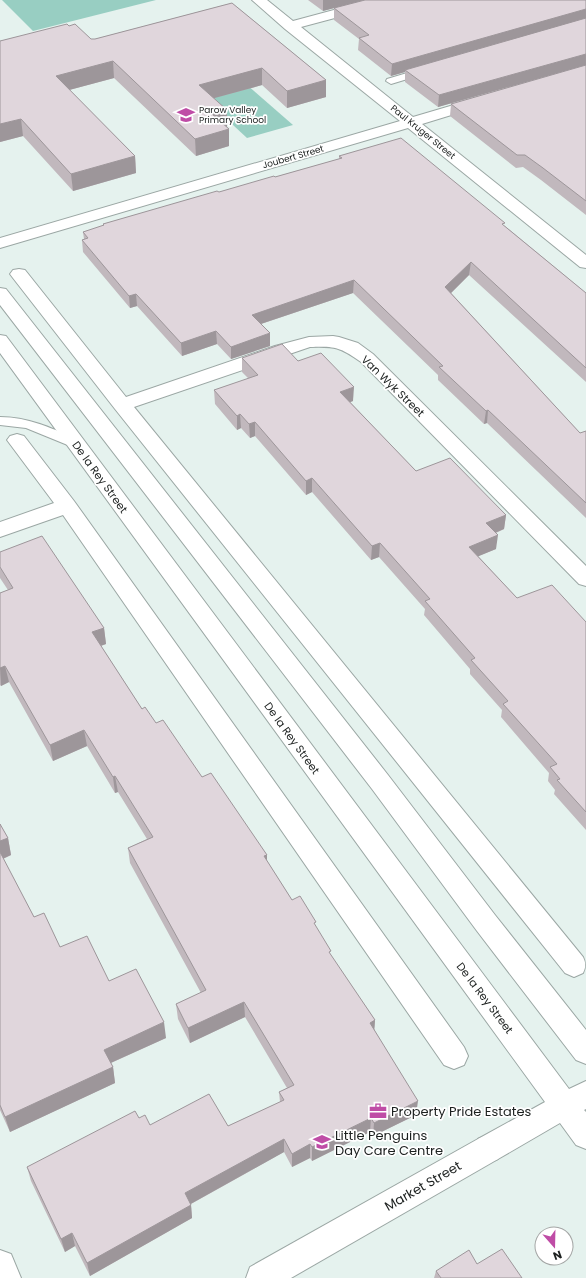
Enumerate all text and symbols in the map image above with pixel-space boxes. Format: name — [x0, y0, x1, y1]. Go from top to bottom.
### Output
street label: Paul Kruger Street — [388, 102, 458, 162]
place label: Parow Valley Primary School — [199, 104, 266, 126]
school or university icon: Parow Valley Primary School — [176, 105, 196, 125]
street label: Joubert Street — [261, 143, 325, 171]
street label: Van Wyk Street — [358, 352, 428, 420]
street label: De la Rey Street — [68, 438, 132, 516]
street label: De la Rey Street — [260, 699, 324, 777]
street label: De la Rey Street — [453, 959, 517, 1037]
office icon: Property Pride Estates — [368, 1101, 388, 1121]
place label: Property Pride Estates — [391, 1102, 532, 1121]
place label: Little Penguins Day Care Centre — [335, 1126, 443, 1160]
school or university icon: Little Penguins Day Care Centre — [312, 1132, 332, 1152]
street label: Market Street — [381, 1156, 465, 1216]
north arrow — [534, 1226, 574, 1266]
text: N — [551, 1246, 564, 1264]

